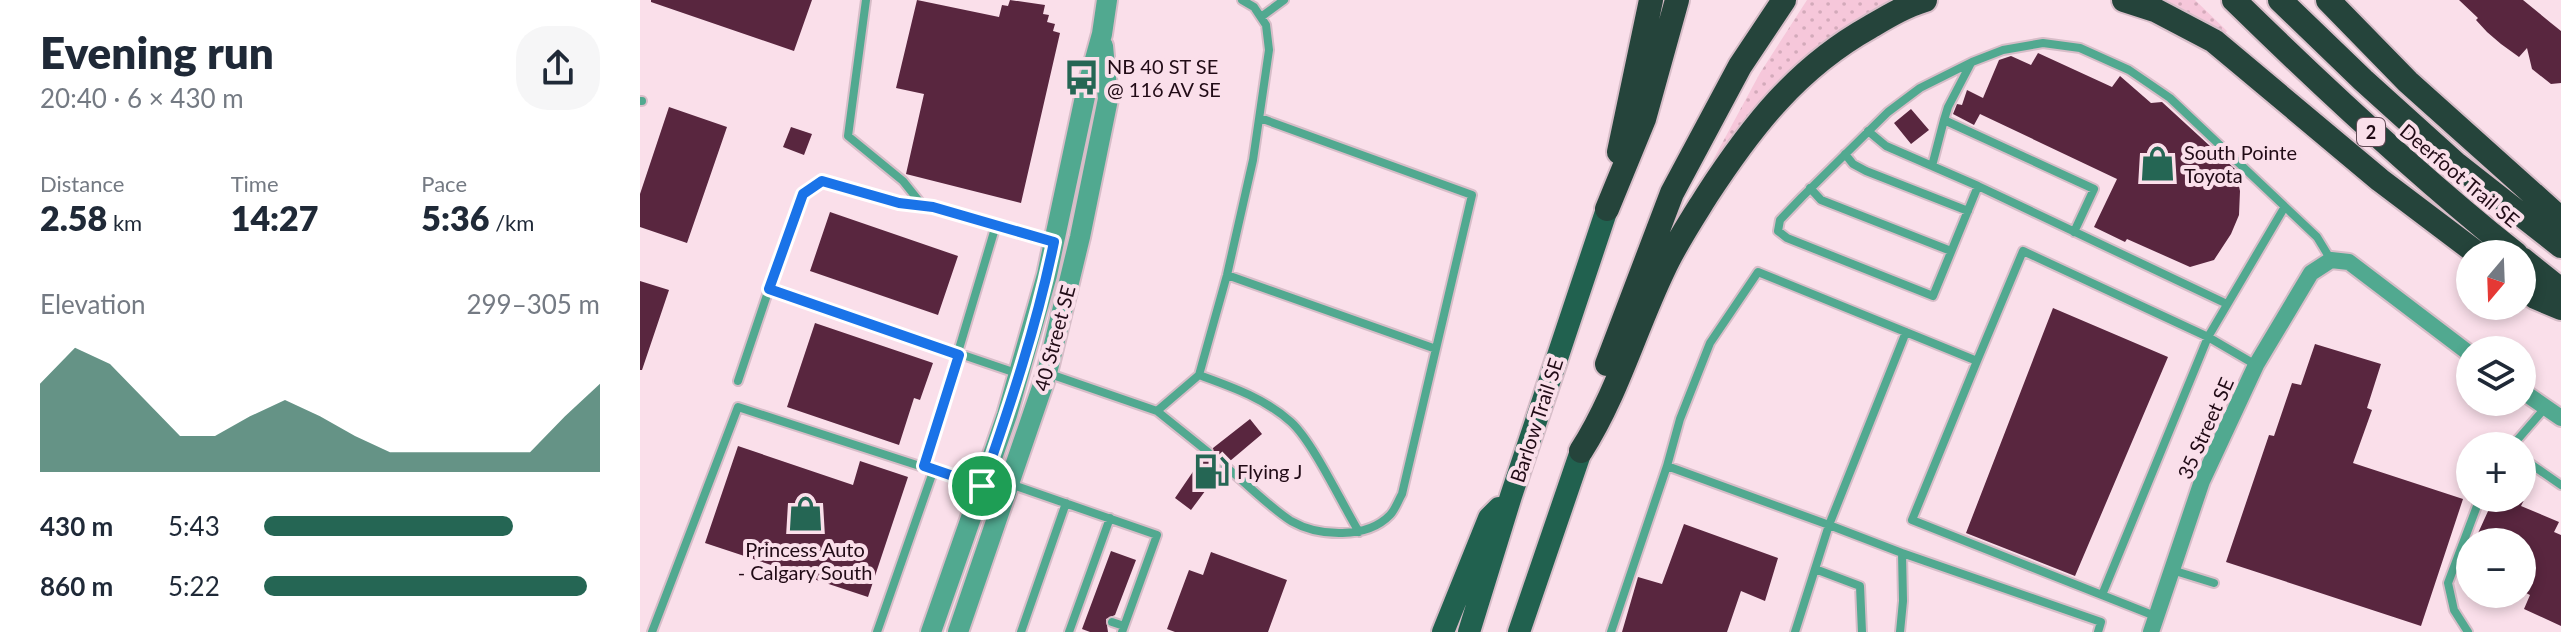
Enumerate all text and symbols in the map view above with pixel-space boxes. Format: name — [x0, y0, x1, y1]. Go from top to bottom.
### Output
text: Evening run — [40, 26, 274, 78]
button: share — [516, 26, 600, 110]
place label: NB 40 ST SE @ 116 AV SE — [1107, 54, 1221, 101]
bus stop icon: NB 40 ST SE @ 116 AV SE — [1062, 59, 1100, 97]
text: 20:40 · 6 × 430 m — [40, 82, 244, 114]
road number: 2 — [2357, 118, 2385, 146]
street label: Deerfoot Trail SE — [2396, 118, 2524, 232]
place label: South Pointe Toyota — [2184, 140, 2297, 187]
shop icon: South Pointe Toyota — [2139, 144, 2177, 182]
text: Distance — [40, 170, 124, 197]
text: Time — [231, 170, 279, 197]
text: Pace — [421, 170, 467, 197]
text: 2.58 — [40, 197, 107, 238]
text: 14:27 — [231, 197, 319, 238]
text: 5:36 — [421, 197, 490, 238]
text: km — [107, 209, 142, 236]
text: /km — [490, 209, 534, 236]
north arrow — [2456, 240, 2536, 320]
map controls — [2456, 240, 2536, 608]
street label: 40 Street SE — [1028, 282, 1080, 394]
text: Elevation — [40, 288, 146, 320]
text: 299–305 m — [466, 288, 600, 320]
button: layers — [2456, 336, 2536, 416]
street label: Barlow Trail SE — [1505, 355, 1567, 485]
street label: 35 Street SE — [2172, 374, 2238, 482]
button: + — [2456, 432, 2536, 512]
pin — [948, 452, 1016, 520]
fuel station icon: Flying J — [1192, 452, 1230, 490]
place label: Flying J — [1237, 459, 1303, 483]
icon: arrive — [960, 464, 1004, 508]
shop icon: Princess Auto - Calgary South — [786, 495, 824, 533]
text: 430 m — [40, 510, 113, 542]
text: 5:43 — [168, 510, 220, 542]
button: − — [2456, 528, 2536, 608]
place label: Princess Auto - Calgary South — [738, 537, 872, 584]
text: 860 m — [40, 570, 113, 602]
text: 5:22 — [168, 570, 220, 602]

